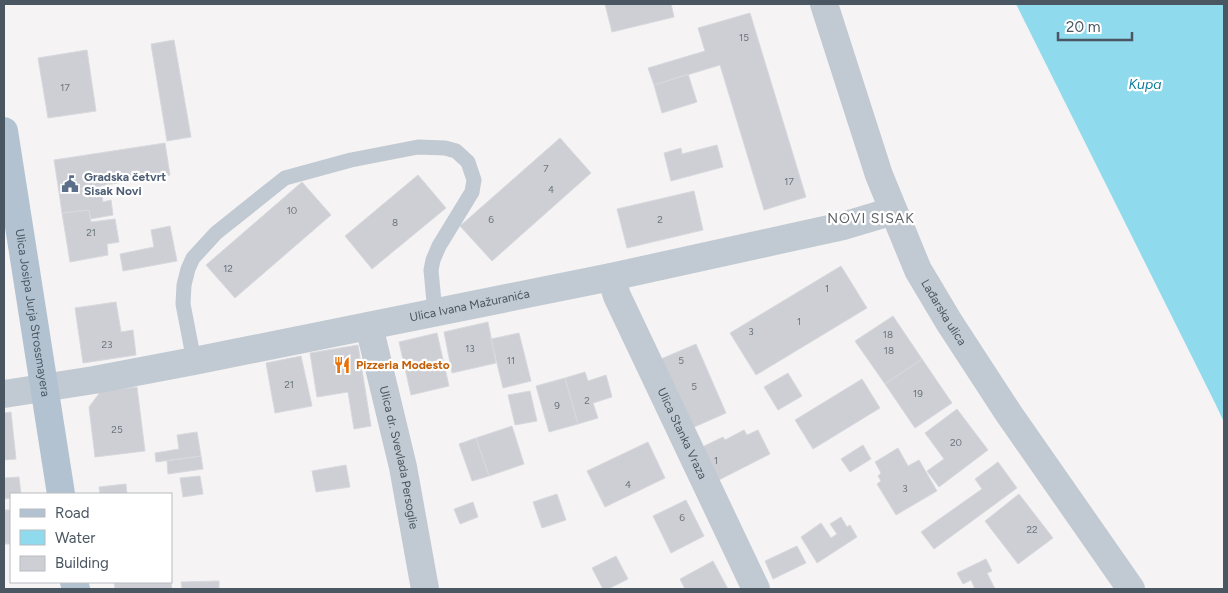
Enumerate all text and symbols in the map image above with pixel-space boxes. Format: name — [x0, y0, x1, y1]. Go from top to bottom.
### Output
scale bar — [1058, 10, 1132, 42]
text: 20 m — [1066, 18, 1100, 36]
house number: 15 — [739, 31, 749, 44]
water label: Kupa — [1129, 76, 1161, 93]
house number: 17 — [60, 81, 70, 94]
house number: 7 — [543, 162, 549, 175]
place label: Gradska četvrt Sisak Novi — [84, 170, 166, 198]
public building icon: Gradska četvrt Sisak Novi — [60, 174, 80, 194]
house number: 17 — [784, 175, 794, 188]
house number: 4 — [548, 183, 554, 196]
house number: 10 — [287, 204, 297, 217]
district label: NOVI SISAK — [827, 210, 915, 227]
house number: 6 — [488, 213, 494, 226]
house number: 2 — [657, 213, 663, 226]
house number: 8 — [392, 216, 398, 229]
house number: 21 — [86, 226, 96, 239]
street label: Ulica Josipa Jurja Strossmayera — [12, 228, 53, 398]
house number: 12 — [223, 262, 233, 275]
street label: Lađarska ulica — [918, 277, 969, 348]
house number: 1 — [825, 282, 829, 295]
street label: Ulica Ivana Mažuranića — [408, 287, 531, 324]
house number: 1 — [797, 315, 801, 328]
house number: 3 — [748, 325, 754, 338]
house number: 18 — [883, 328, 893, 341]
house number: 23 — [101, 338, 113, 351]
house number: 13 — [465, 342, 475, 355]
house number: 18 — [884, 344, 894, 357]
house number: 11 — [507, 354, 515, 367]
house number: 5 — [678, 354, 684, 367]
restaurant icon: Pizzeria Modesto — [332, 355, 352, 375]
place label: Pizzeria Modesto — [356, 358, 450, 372]
house number: 21 — [284, 378, 294, 391]
house number: 5 — [691, 380, 697, 393]
street label: Ulica dr. Svevlada Persoglie — [377, 385, 421, 531]
street label: Ulica Stanka Vraza — [655, 385, 710, 481]
house number: 19 — [913, 387, 923, 400]
house number: 2 — [584, 394, 590, 407]
house number: 9 — [554, 399, 560, 412]
house number: 25 — [111, 423, 123, 436]
house number: 20 — [950, 436, 962, 449]
house number: 1 — [714, 454, 718, 467]
house number: 4 — [625, 478, 631, 491]
house number: 3 — [902, 482, 908, 495]
legend — [10, 493, 172, 583]
text: Road — [55, 504, 90, 522]
house number: 6 — [679, 511, 685, 524]
house number: 22 — [1026, 523, 1038, 536]
text: Water — [55, 529, 95, 547]
text: Building — [55, 554, 109, 572]

